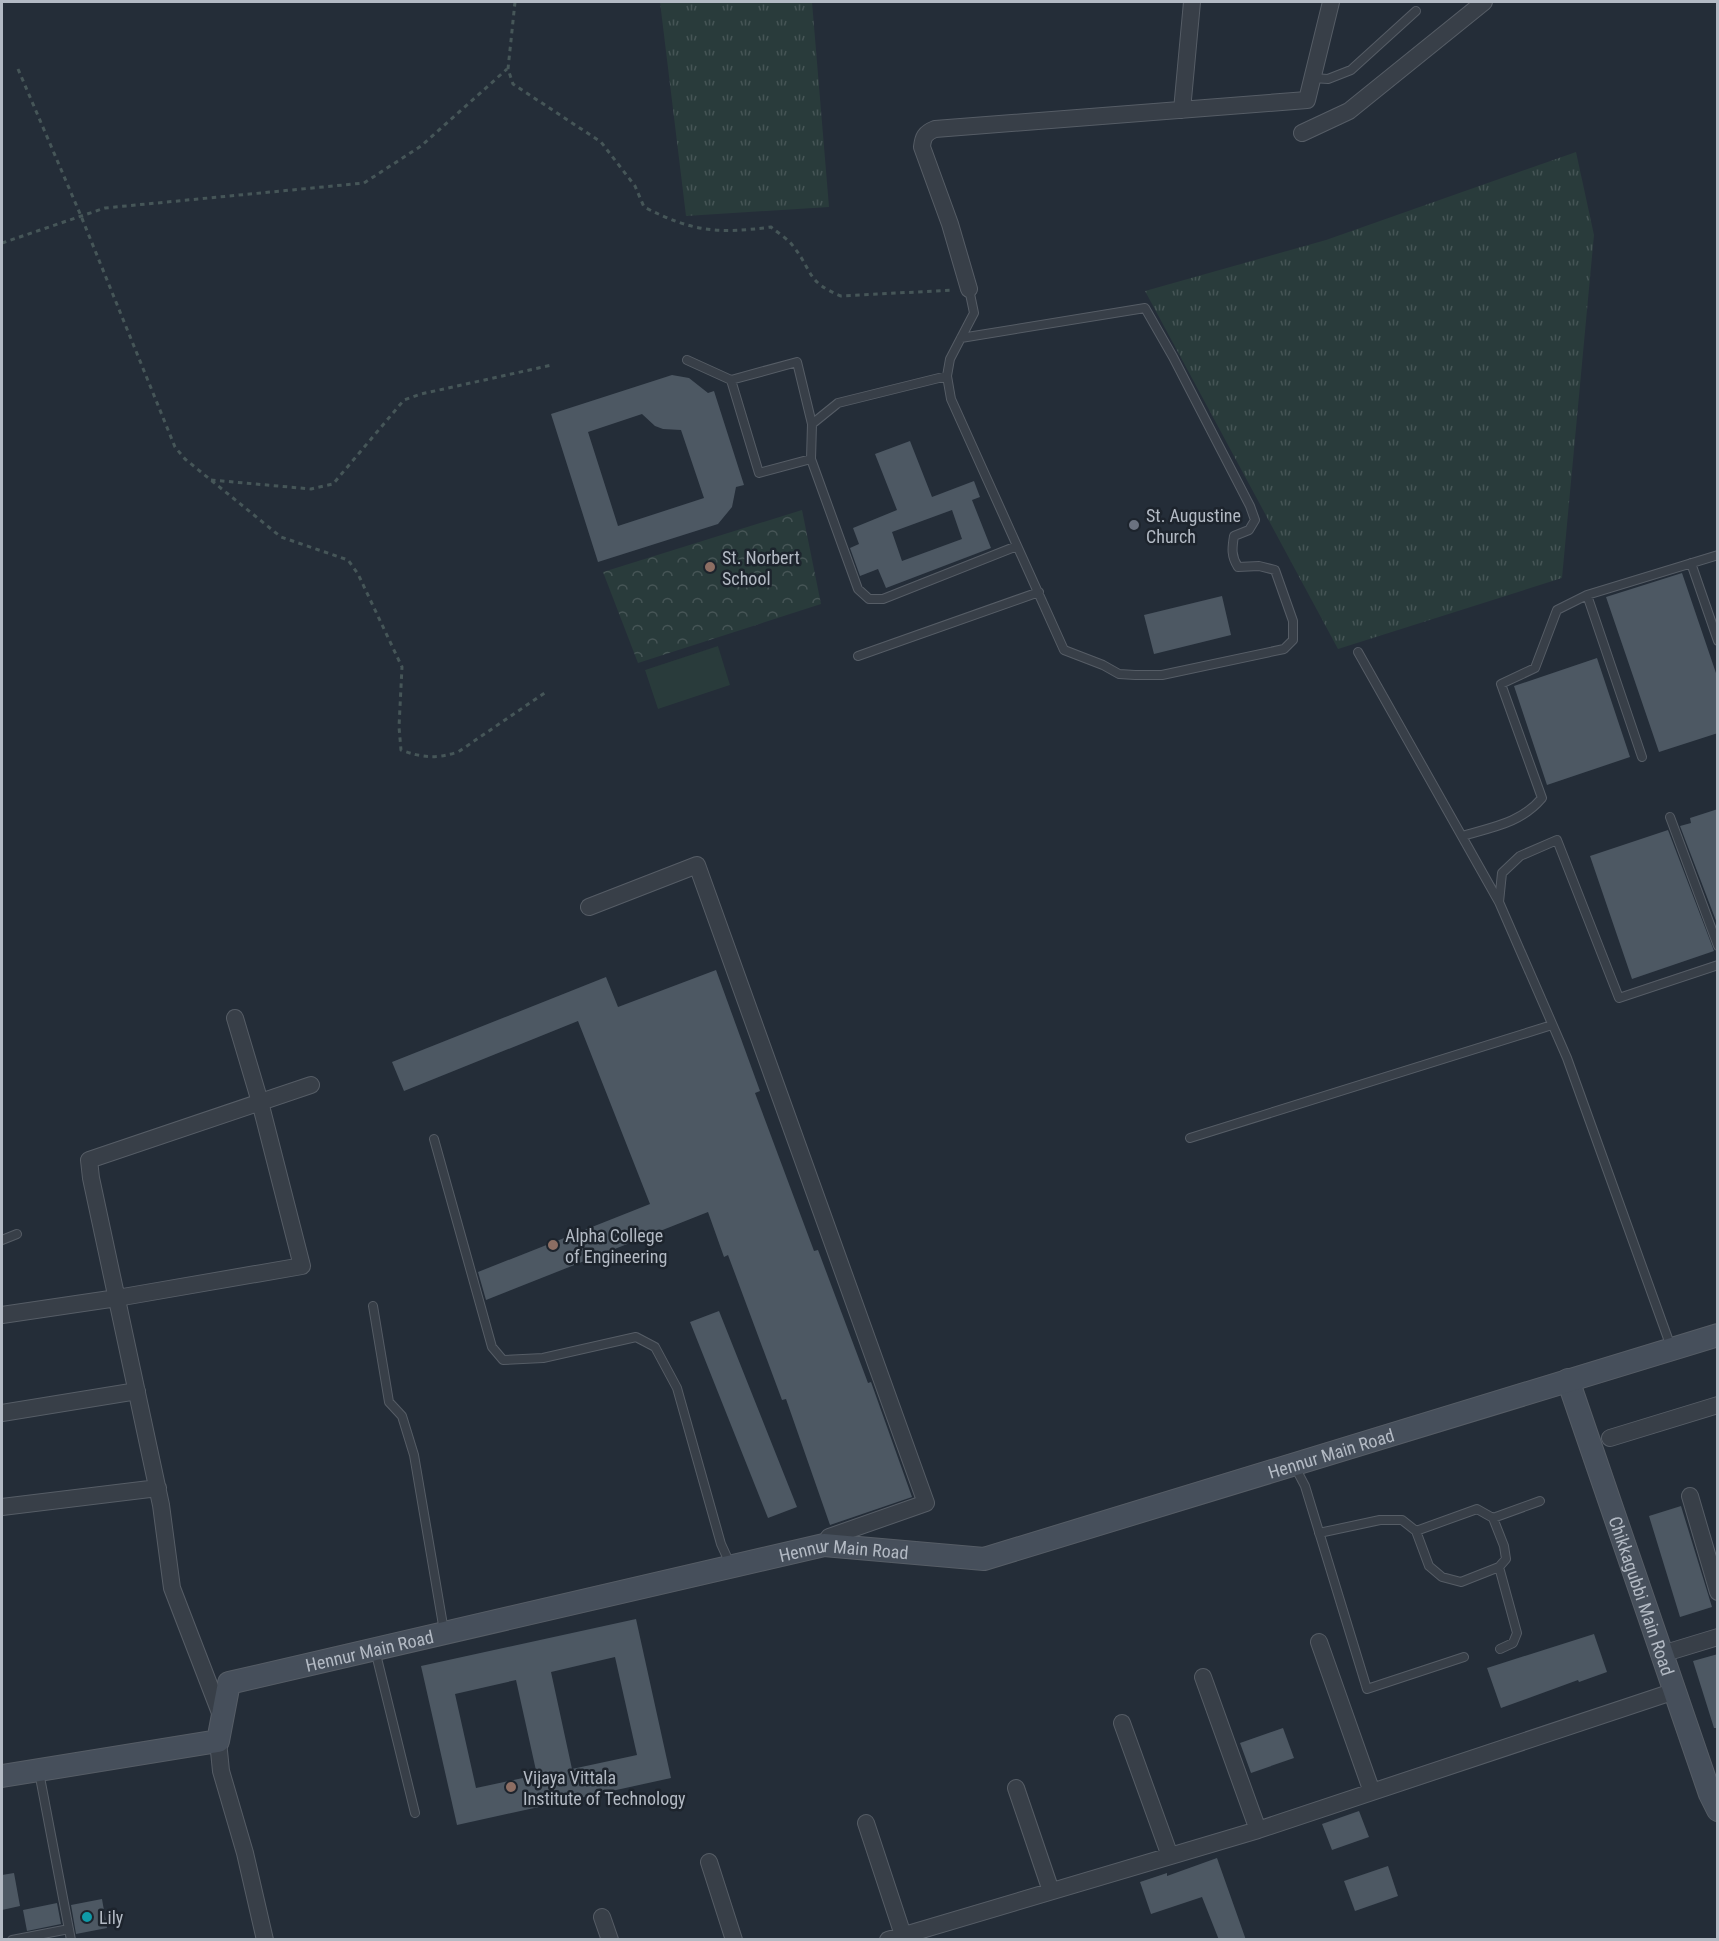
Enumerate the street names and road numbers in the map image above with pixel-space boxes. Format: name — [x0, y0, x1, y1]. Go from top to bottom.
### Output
street label: Hennur Main Road — [1265, 1424, 1397, 1482]
street label: Chikkagubbi Main Road — [1605, 1513, 1679, 1678]
street label: Hennur Main Road — [777, 1535, 909, 1566]
street label: Hennur Main Road — [303, 1625, 435, 1675]

